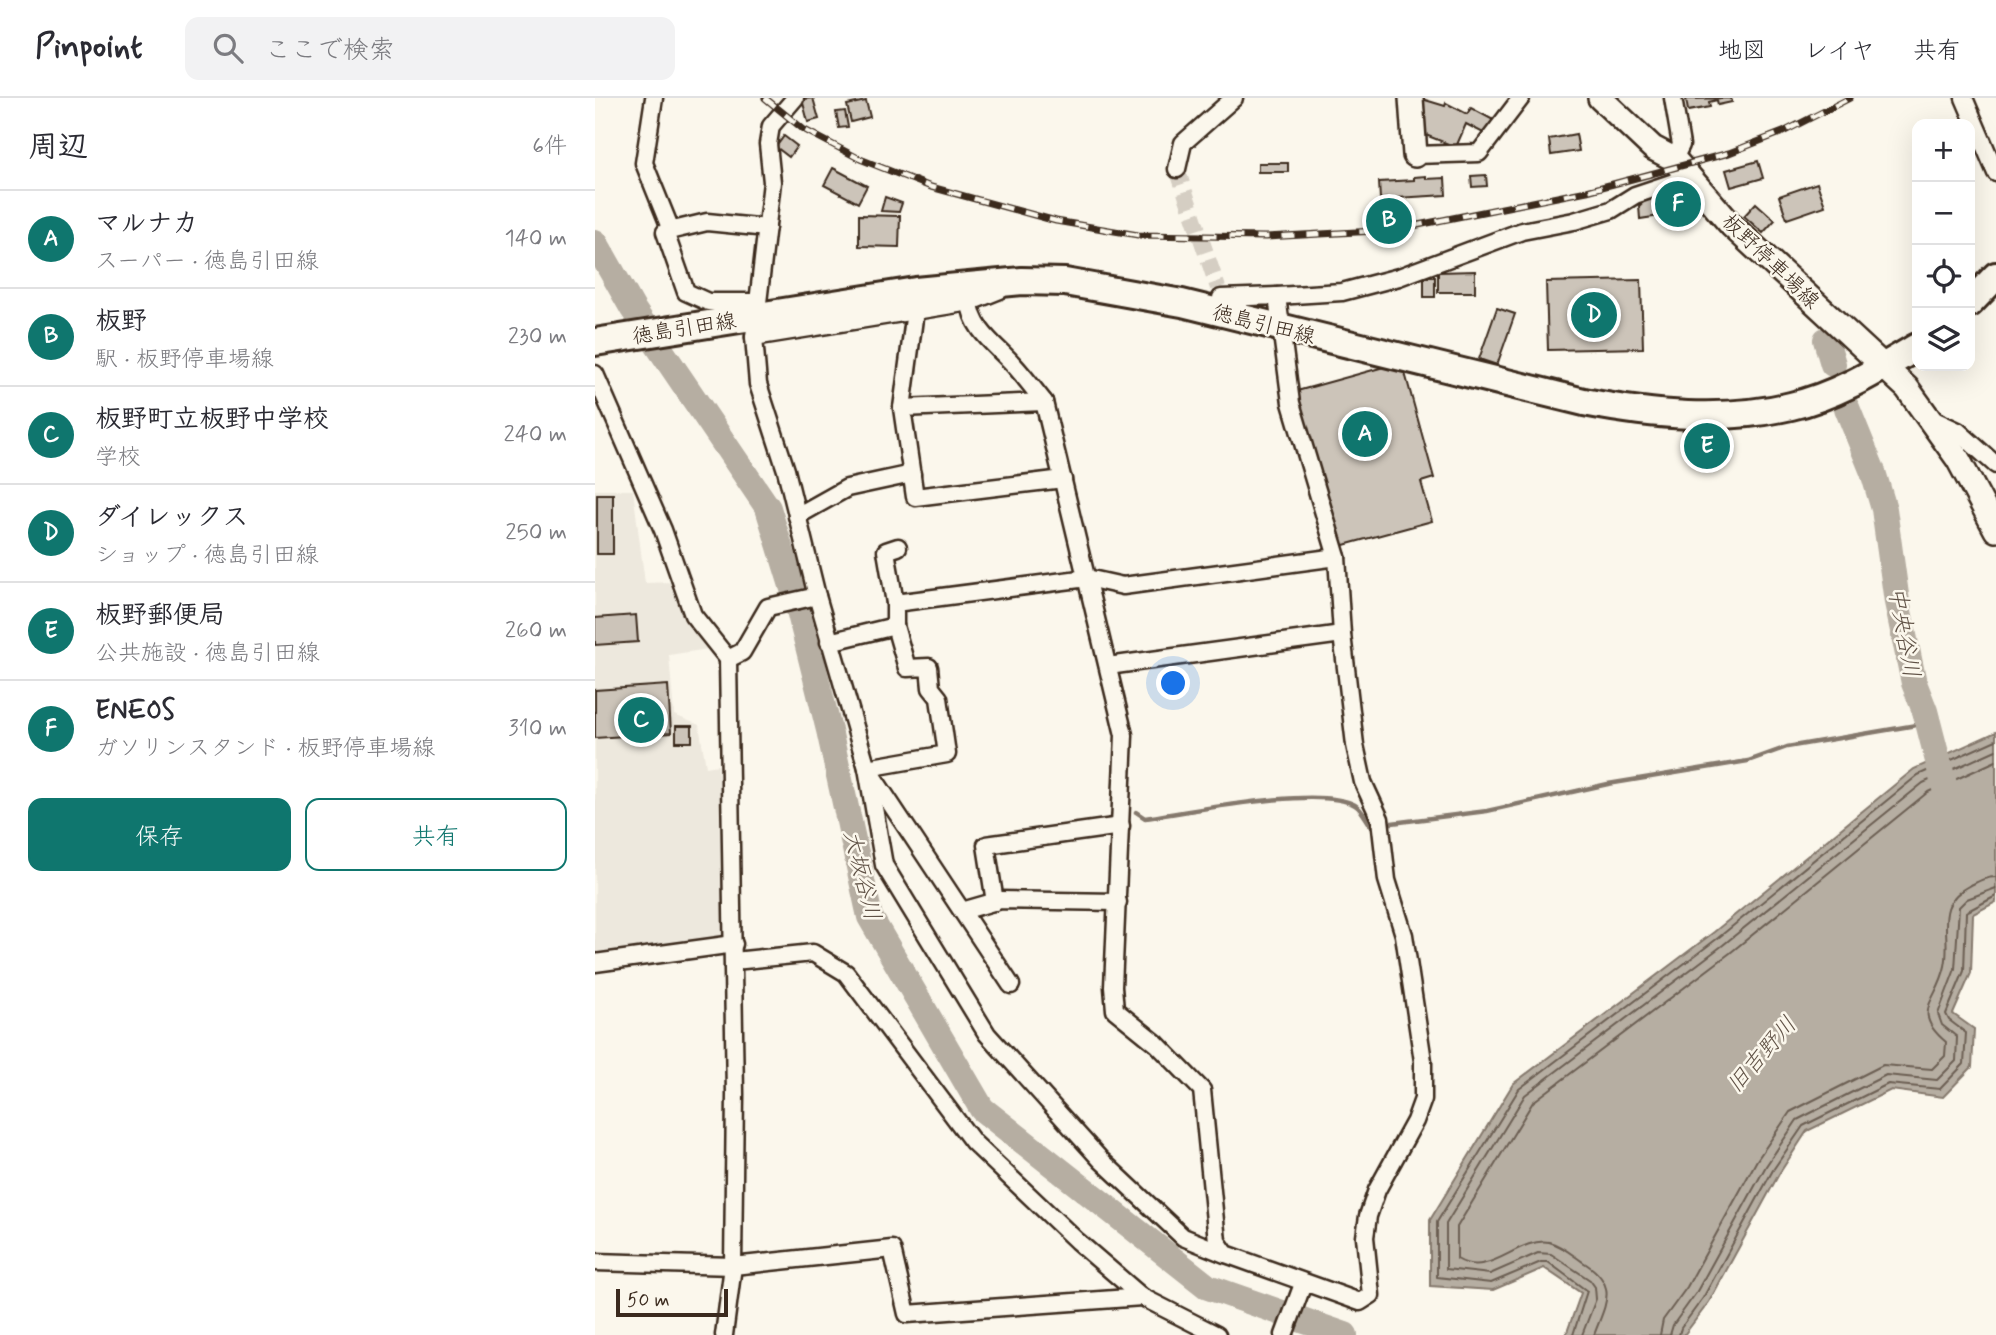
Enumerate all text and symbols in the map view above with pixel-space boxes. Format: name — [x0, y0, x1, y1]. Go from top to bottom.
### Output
search box — [185, 17, 675, 80]
text: Pinpoint — [35, 26, 143, 70]
icon: search — [209, 29, 247, 67]
text: ここで検索 — [265, 34, 395, 68]
text: 地図 — [1718, 36, 1766, 67]
text: レイヤ — [1804, 36, 1875, 67]
text: 共有 — [1913, 36, 1961, 67]
map controls — [1912, 119, 1975, 371]
button: + — [1912, 119, 1975, 182]
text: 周辺 — [28, 128, 88, 167]
text: 6件 — [532, 132, 567, 162]
pin: F — [1655, 178, 1701, 230]
button: − — [1912, 182, 1975, 245]
pin: B — [1366, 195, 1412, 247]
text: マルナカ — [95, 207, 198, 241]
street label: 板野停車場線 — [1715, 208, 1825, 316]
text: A — [43, 224, 59, 254]
text: 140 m — [504, 224, 567, 254]
button: locate — [1912, 245, 1975, 308]
text: スーパー · 徳島引田線 — [95, 247, 319, 277]
pin: D — [1571, 289, 1617, 341]
street label: 徳島引田線 — [1209, 299, 1318, 351]
text: 板野 — [95, 305, 147, 339]
street label: 徳島引田線 — [630, 307, 738, 351]
button: layers — [1912, 308, 1975, 371]
text: B — [44, 322, 58, 352]
text: 230 m — [508, 322, 567, 352]
text: 駅 · 板野停車場線 — [95, 345, 274, 375]
text: 板野町立板野中学校 — [95, 403, 329, 437]
pin: A — [1342, 408, 1388, 460]
text: C — [43, 420, 59, 450]
text: 240 m — [503, 420, 567, 450]
pin: E — [1684, 420, 1730, 472]
text: 学校 — [95, 443, 141, 473]
text: ダイレックス — [95, 501, 248, 535]
text: D — [43, 518, 59, 548]
text: 250 m — [505, 518, 567, 548]
text: ショップ · 徳島引田線 — [95, 541, 319, 571]
water label: 中央谷川 — [1880, 584, 1926, 680]
text: 板野郵便局 — [95, 599, 225, 633]
text: E — [44, 616, 58, 646]
text: 260 m — [505, 616, 567, 646]
text: 公共施設 · 徳島引田線 — [95, 639, 320, 669]
your location — [1156, 666, 1190, 700]
text: ENEOS — [95, 694, 175, 728]
pin: C — [618, 694, 664, 746]
text: F — [45, 714, 57, 744]
text: 310 m — [508, 714, 567, 744]
text: ガソリンスタンド · 板野停車場線 — [95, 734, 435, 764]
button: 保存 — [28, 798, 291, 871]
button: 共有 — [305, 798, 567, 871]
water label: 大坂谷川 — [835, 827, 887, 924]
water label: 旧吉野川 — [1721, 1011, 1804, 1100]
scale bar — [616, 1286, 728, 1318]
text: 50 m — [627, 1288, 670, 1313]

